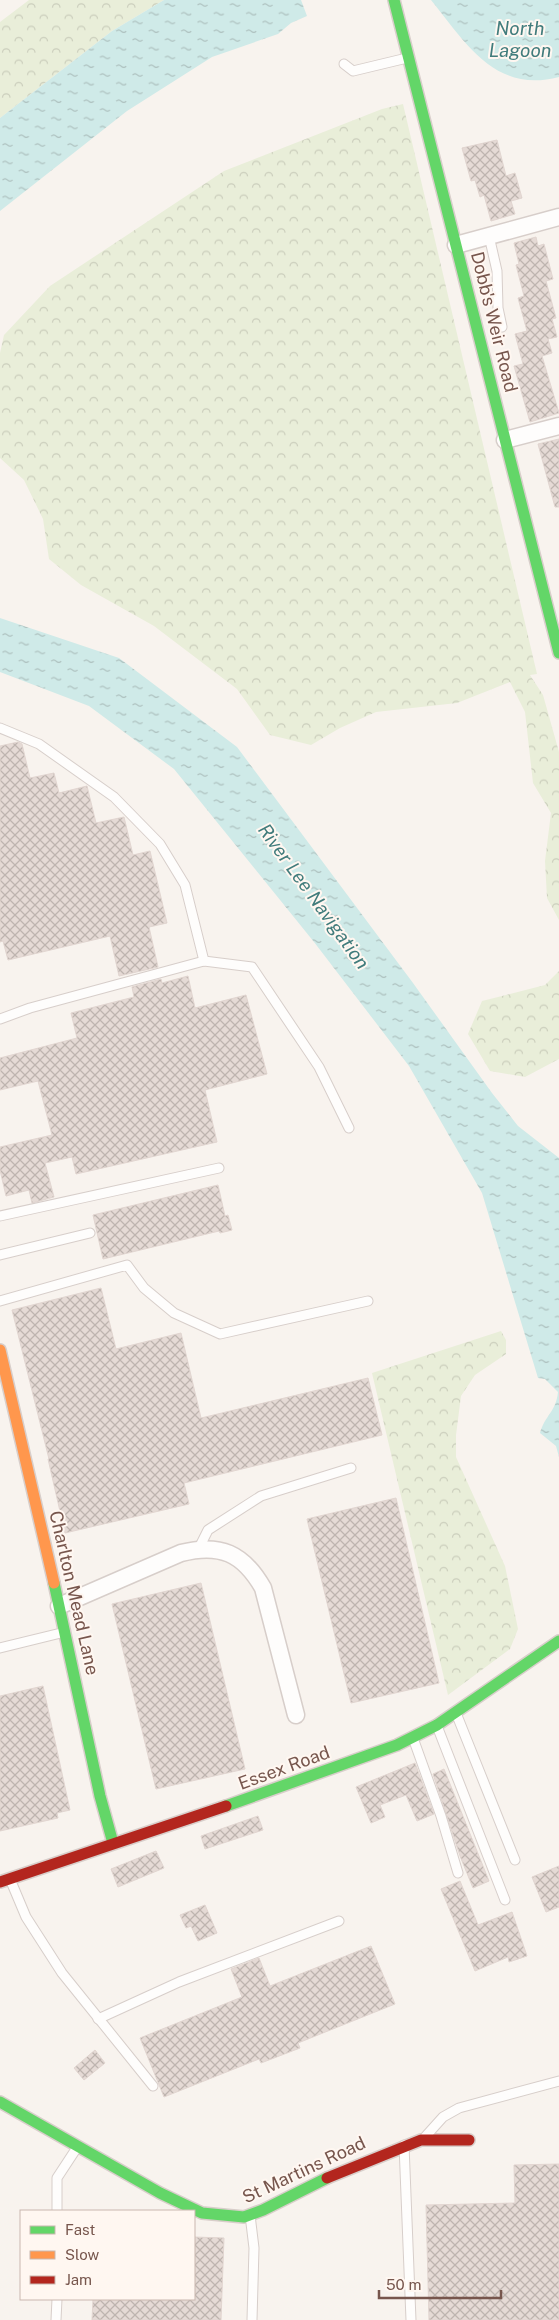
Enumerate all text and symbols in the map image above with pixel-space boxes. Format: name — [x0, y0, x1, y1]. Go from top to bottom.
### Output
water label: North Lagoon — [489, 17, 551, 61]
street label: Dobb's Weir Road — [467, 249, 522, 394]
water label: River Lee Navigation — [254, 819, 374, 973]
street label: Charlton Mead Lane — [45, 1509, 104, 1677]
street label: Essex Road — [235, 1741, 332, 1794]
street label: St Martins Road — [239, 2132, 369, 2207]
legend — [20, 2210, 195, 2300]
text: Fast — [65, 2221, 95, 2238]
text: Slow — [65, 2246, 100, 2263]
scale bar — [379, 2268, 502, 2300]
text: Jam — [65, 2271, 92, 2288]
text: 50 m — [386, 2276, 421, 2293]

